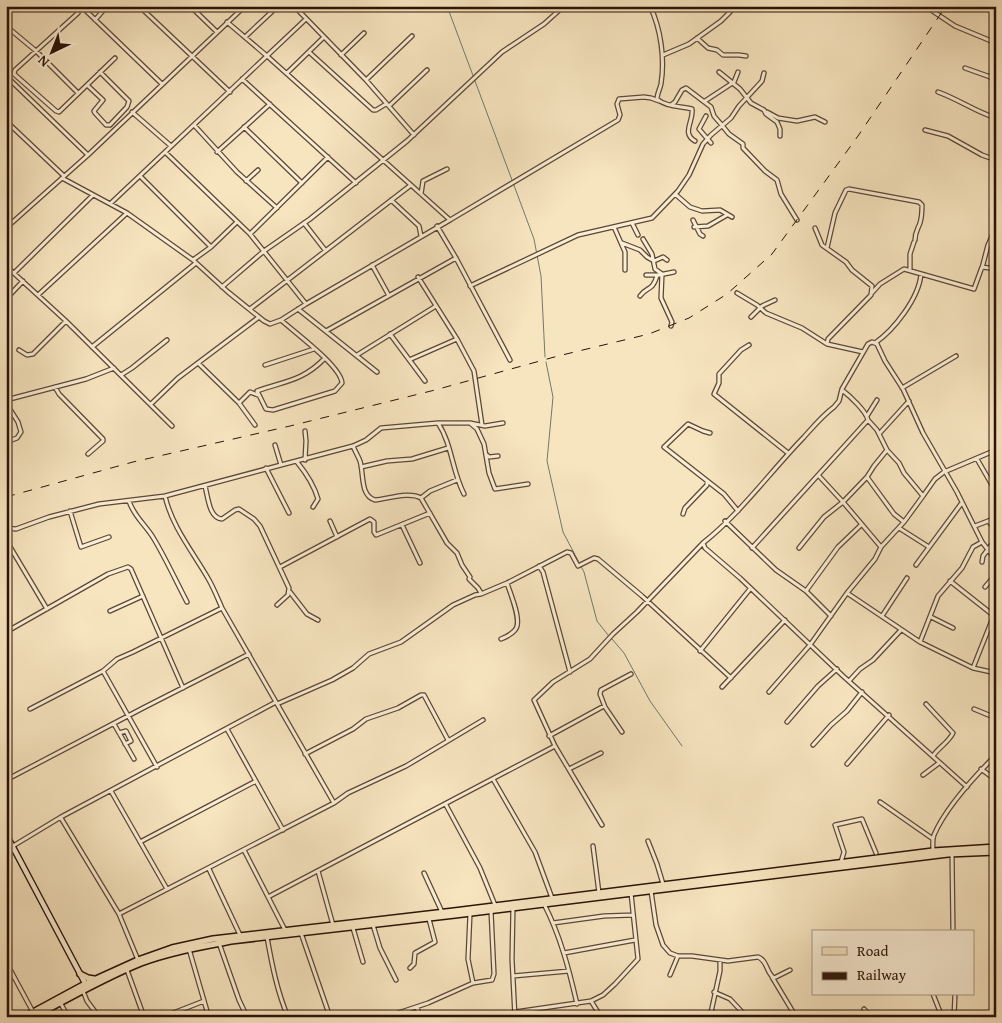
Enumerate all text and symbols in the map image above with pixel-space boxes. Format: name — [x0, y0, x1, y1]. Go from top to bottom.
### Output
north arrow — [28, 28, 78, 78]
text: N — [32, 51, 53, 72]
legend — [812, 930, 974, 996]
text: Road — [857, 940, 888, 961]
text: Railway — [857, 964, 907, 985]

